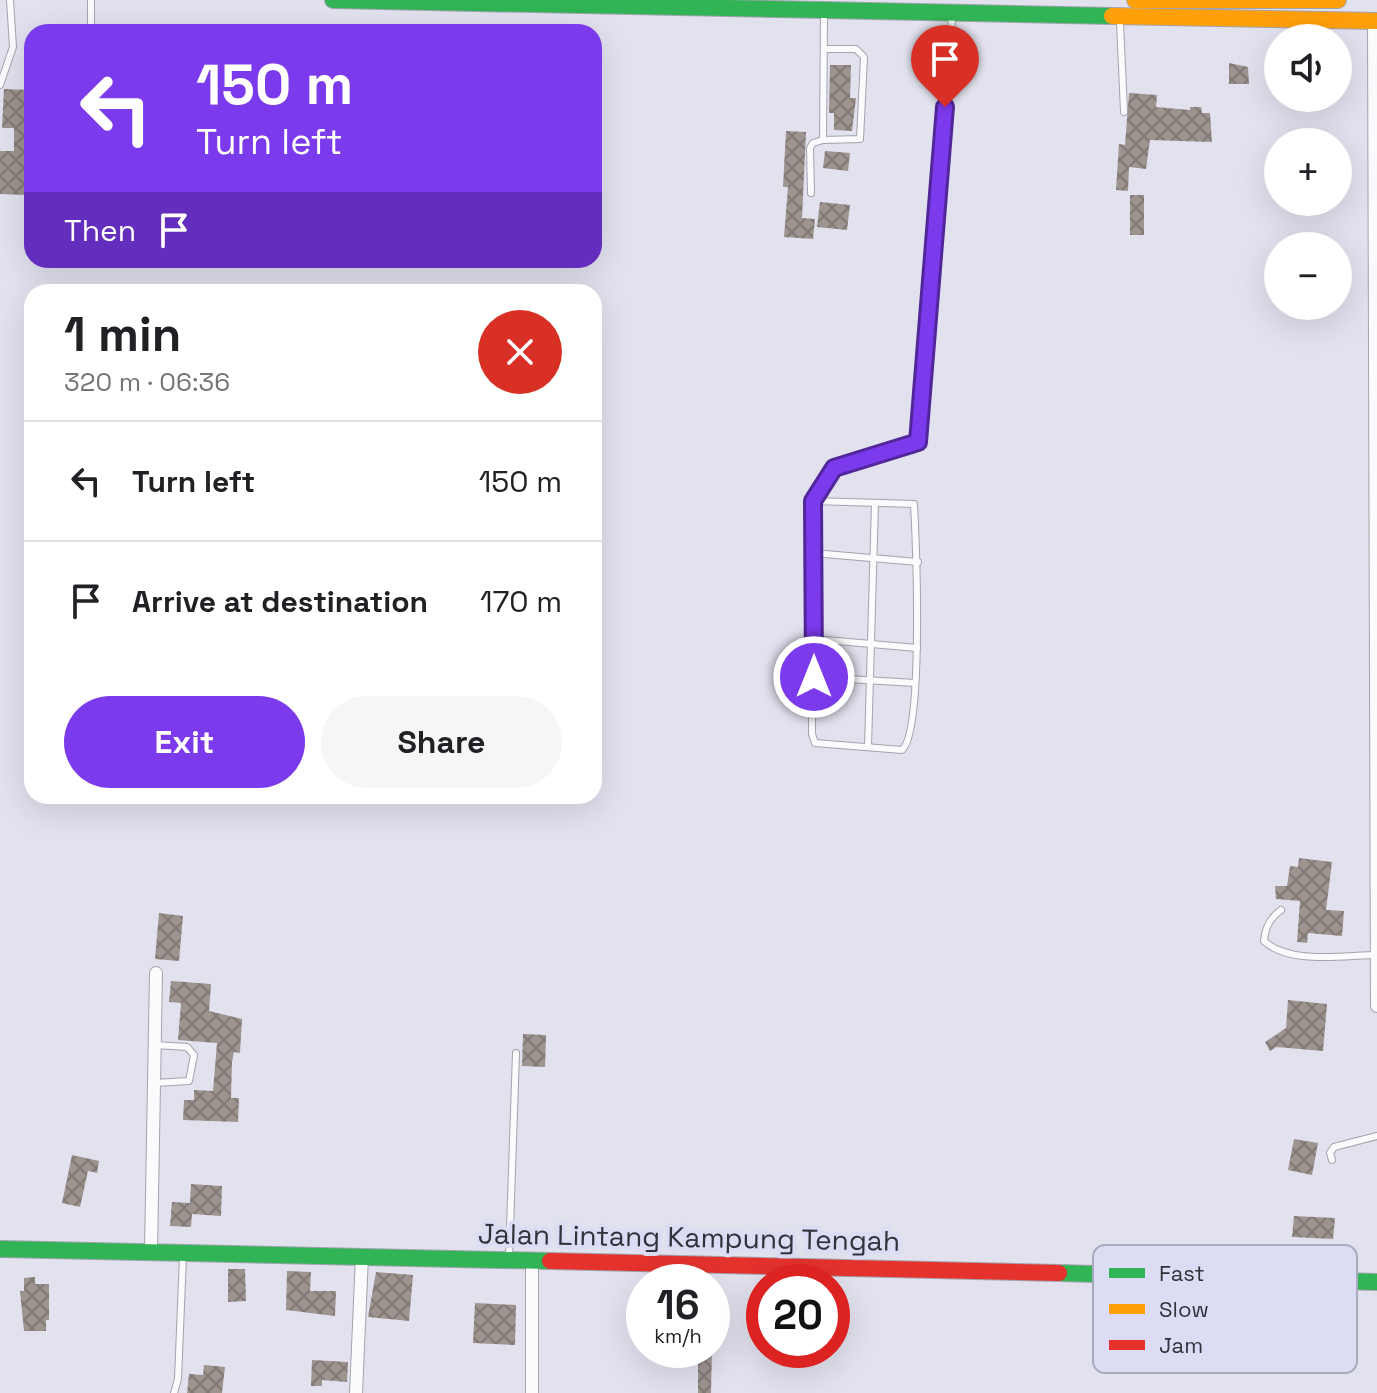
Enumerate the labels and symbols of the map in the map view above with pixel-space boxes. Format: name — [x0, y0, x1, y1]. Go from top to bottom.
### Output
pin — [911, 25, 979, 107]
position arrow — [772, 635, 856, 719]
street label: Jalan Lintang Kampung Tengah — [478, 1215, 900, 1259]
legend — [1093, 1245, 1357, 1373]
text: Fast — [1159, 1259, 1205, 1287]
speed limit sign: 20 — [746, 1264, 850, 1368]
text: Slow — [1159, 1295, 1209, 1323]
text: Jam — [1159, 1331, 1203, 1359]

